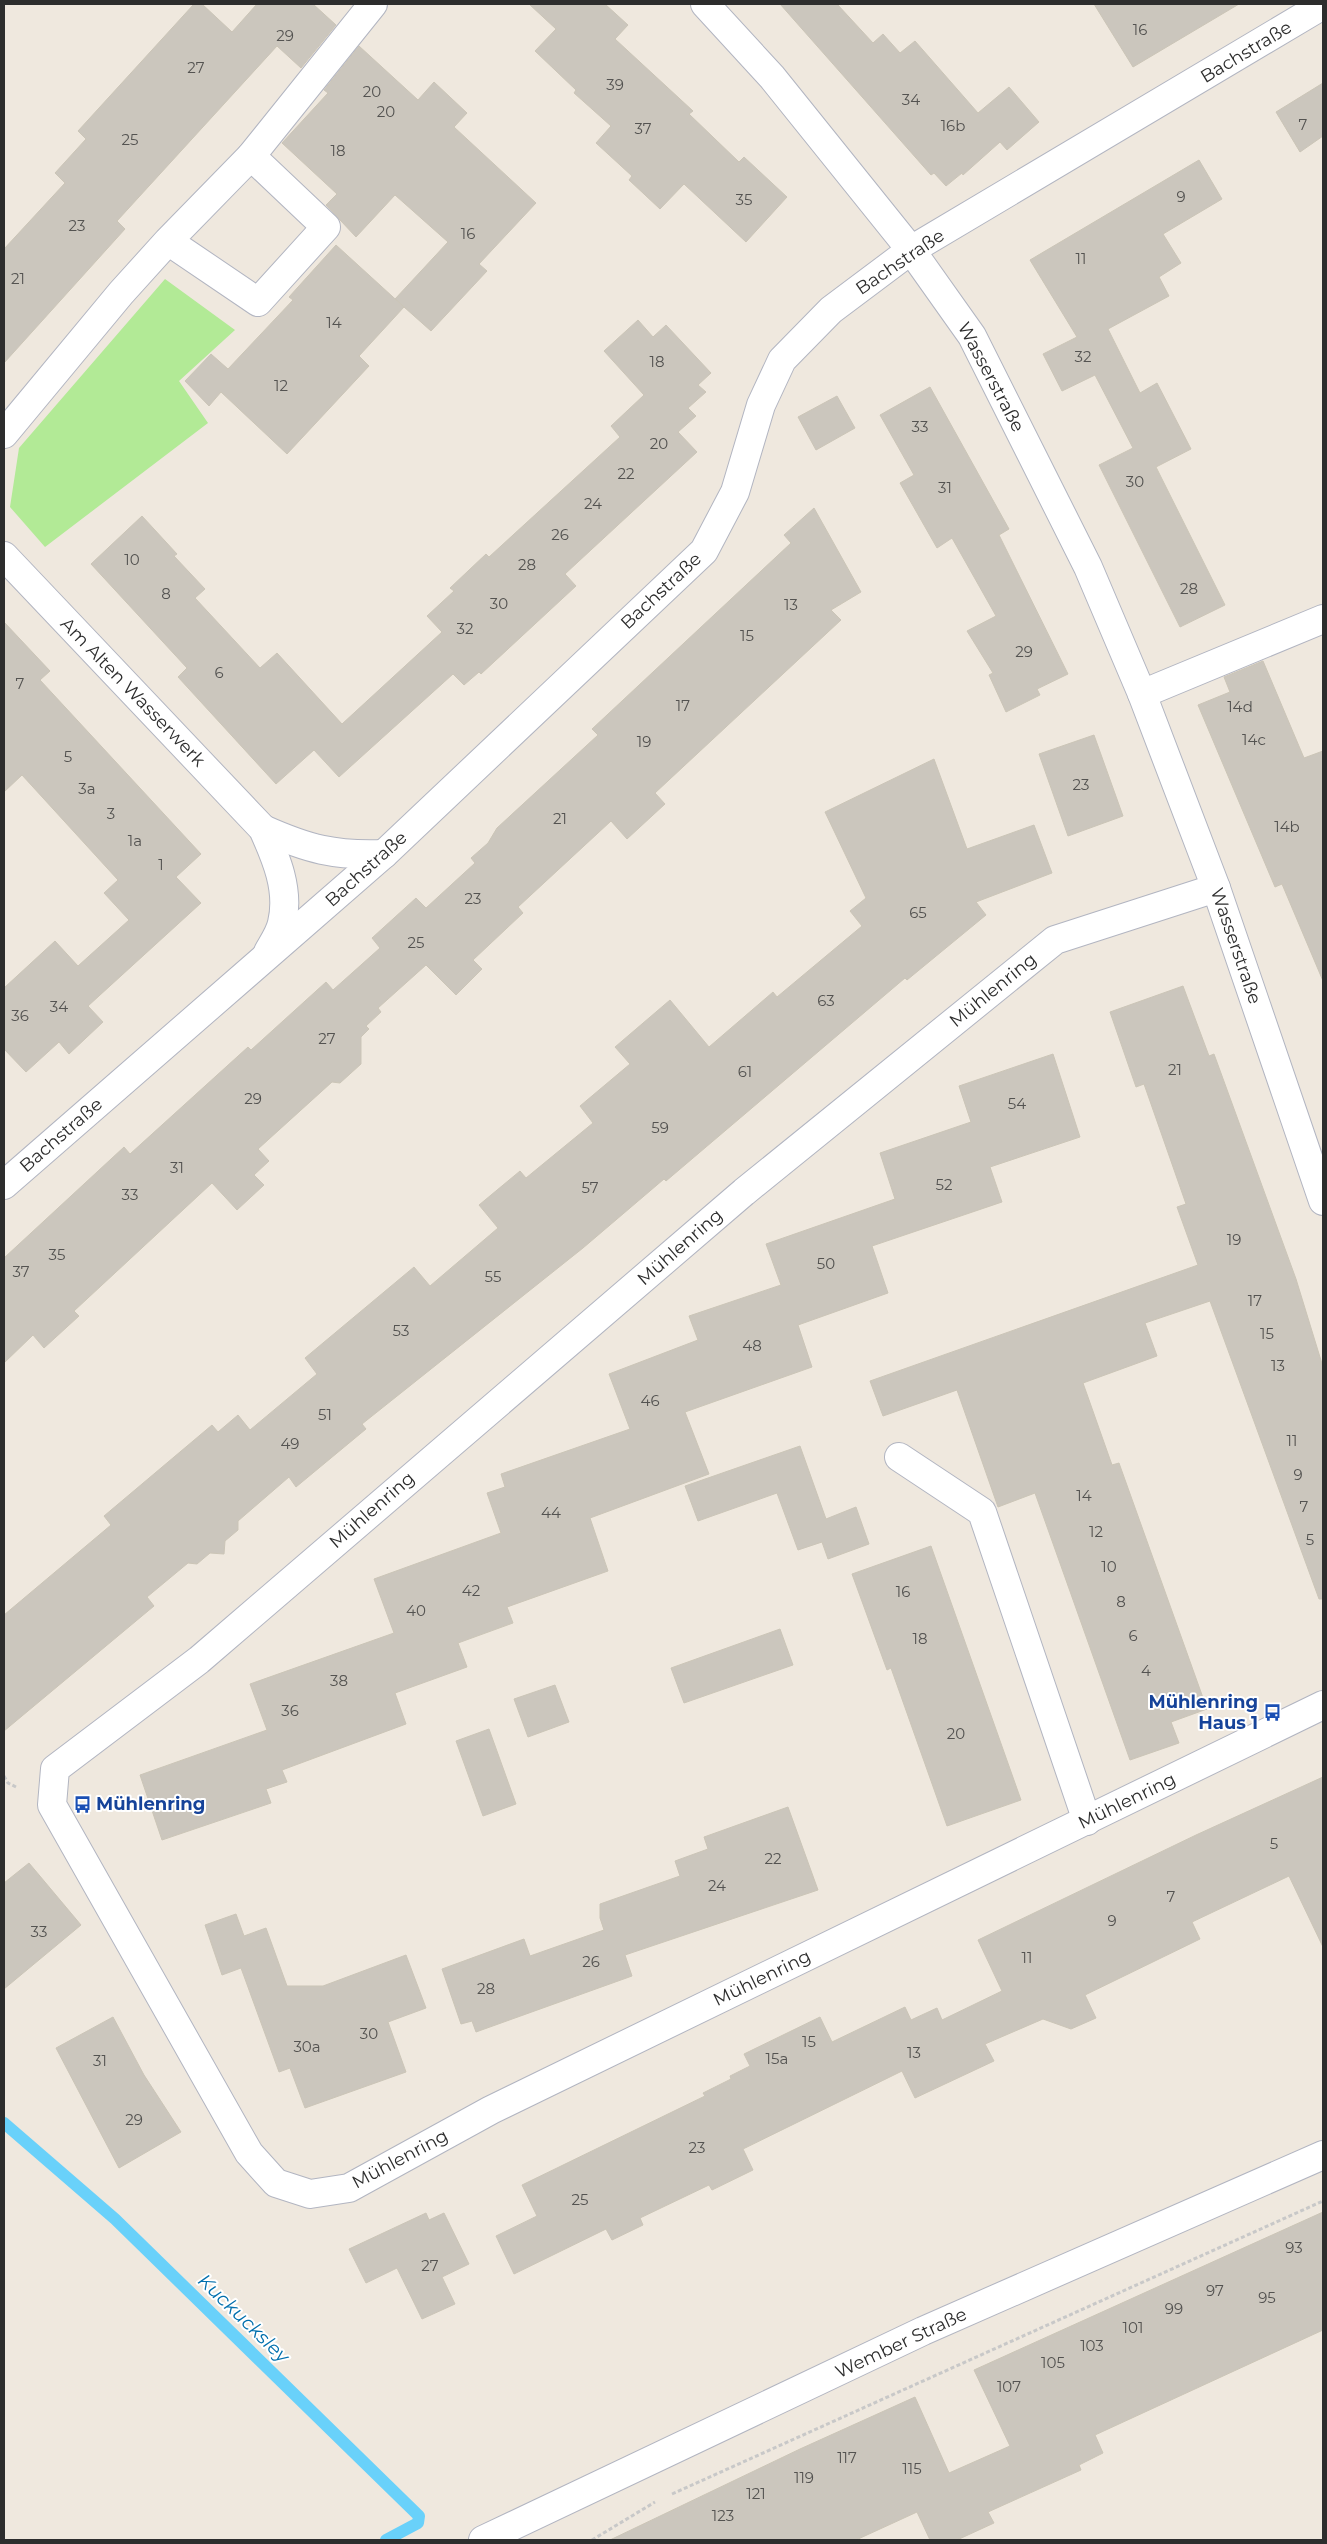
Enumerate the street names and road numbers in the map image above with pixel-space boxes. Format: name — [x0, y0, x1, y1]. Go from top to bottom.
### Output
street label: Bachstraße — [1196, 16, 1296, 88]
street label: Bachstraße — [851, 224, 949, 300]
street label: Wasserstraße — [953, 318, 1029, 436]
street label: Bachstraße — [616, 548, 706, 634]
street label: Am Alten Wasserwerk — [56, 613, 210, 771]
street label: Bachstraße — [321, 826, 412, 911]
street label: Wasserstraße — [1206, 885, 1266, 1007]
street label: Mühlenring — [945, 948, 1041, 1032]
street label: Bachstraße — [15, 1093, 107, 1177]
street label: Mühlenring — [633, 1204, 727, 1290]
street label: Mühlenring — [325, 1467, 419, 1553]
street label: Mühlenring — [1075, 1768, 1179, 1834]
street label: Mühlenring — [710, 1945, 814, 2011]
street label: Mühlenring — [348, 2124, 452, 2194]
street label: Wember Straße — [832, 2303, 970, 2383]

